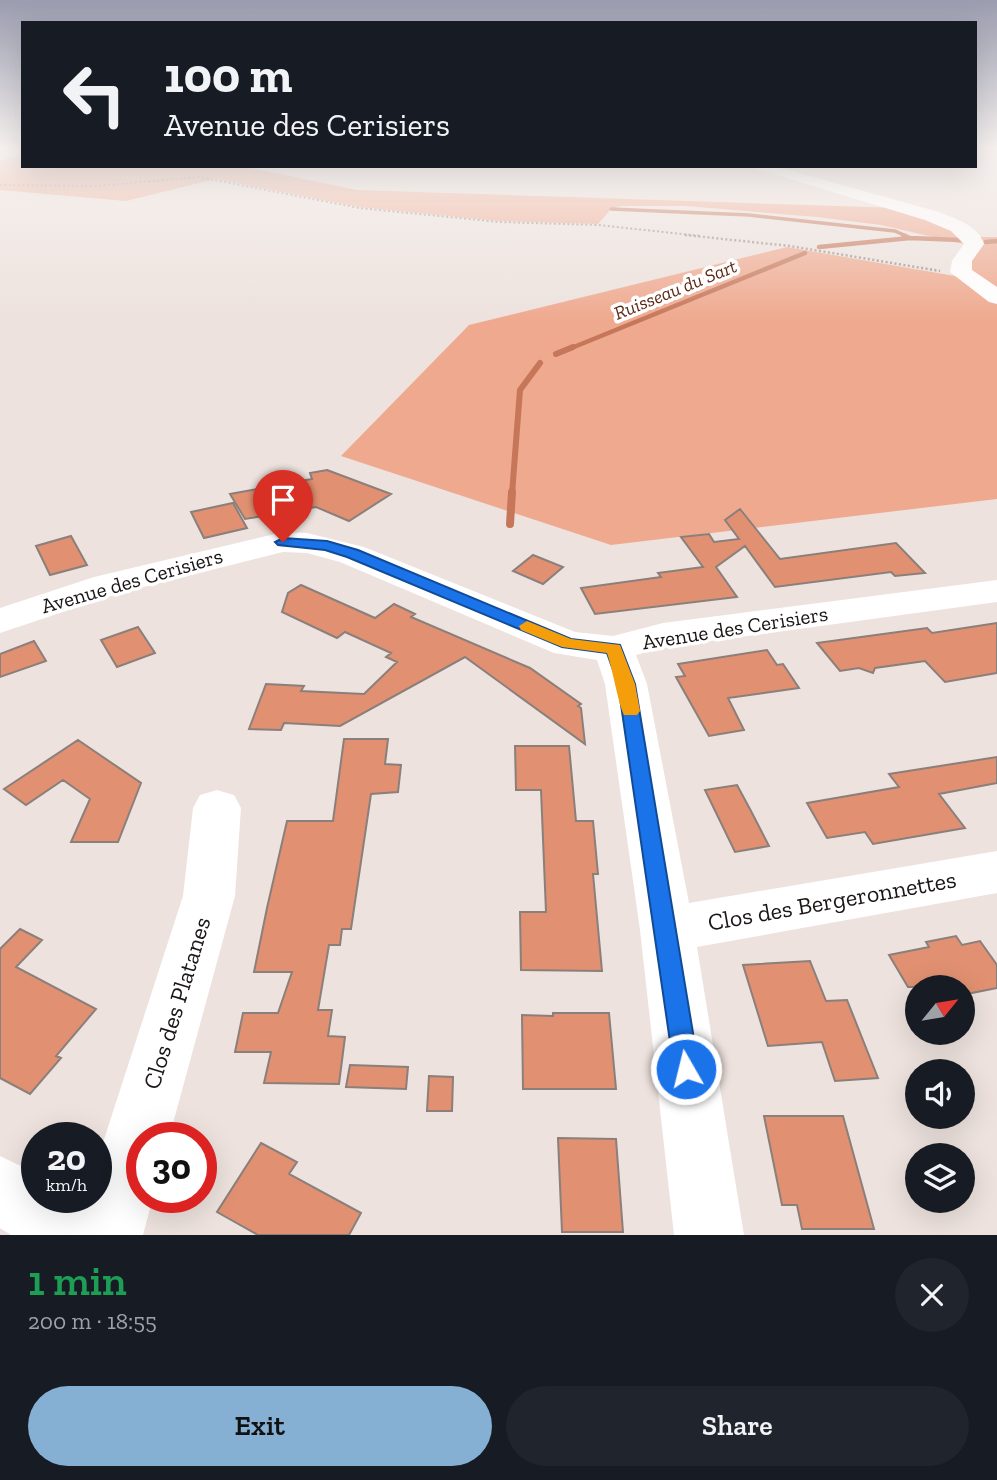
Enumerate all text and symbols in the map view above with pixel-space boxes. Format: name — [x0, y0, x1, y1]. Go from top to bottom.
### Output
text: 100 m — [164, 46, 292, 105]
icon: left — [49, 49, 140, 140]
text: Avenue des Cerisiers — [164, 106, 450, 144]
water label: Ruisseau du Sart — [610, 254, 740, 325]
pin — [253, 470, 313, 542]
icon: arrive — [264, 481, 302, 519]
street label: Avenue des Cerisiers — [38, 543, 226, 618]
street label: Avenue des Cerisiers — [640, 600, 830, 655]
street label: Clos des Bergeronnettes — [705, 864, 958, 937]
street label: Clos des Platanes — [137, 913, 216, 1092]
north arrow — [905, 975, 975, 1045]
map controls — [905, 975, 975, 1213]
position arrow — [649, 1032, 723, 1106]
button: sound — [905, 1059, 975, 1129]
speed limit sign: 30 — [126, 1122, 217, 1213]
text: 20 — [47, 1137, 86, 1179]
button: layers — [905, 1143, 975, 1213]
text: km/h — [46, 1174, 87, 1196]
text: 1 min — [28, 1255, 127, 1306]
button: close — [895, 1258, 969, 1332]
text: 200 m · 18:55 — [28, 1307, 157, 1335]
button: Exit — [28, 1386, 492, 1466]
button: Share — [506, 1386, 969, 1466]

